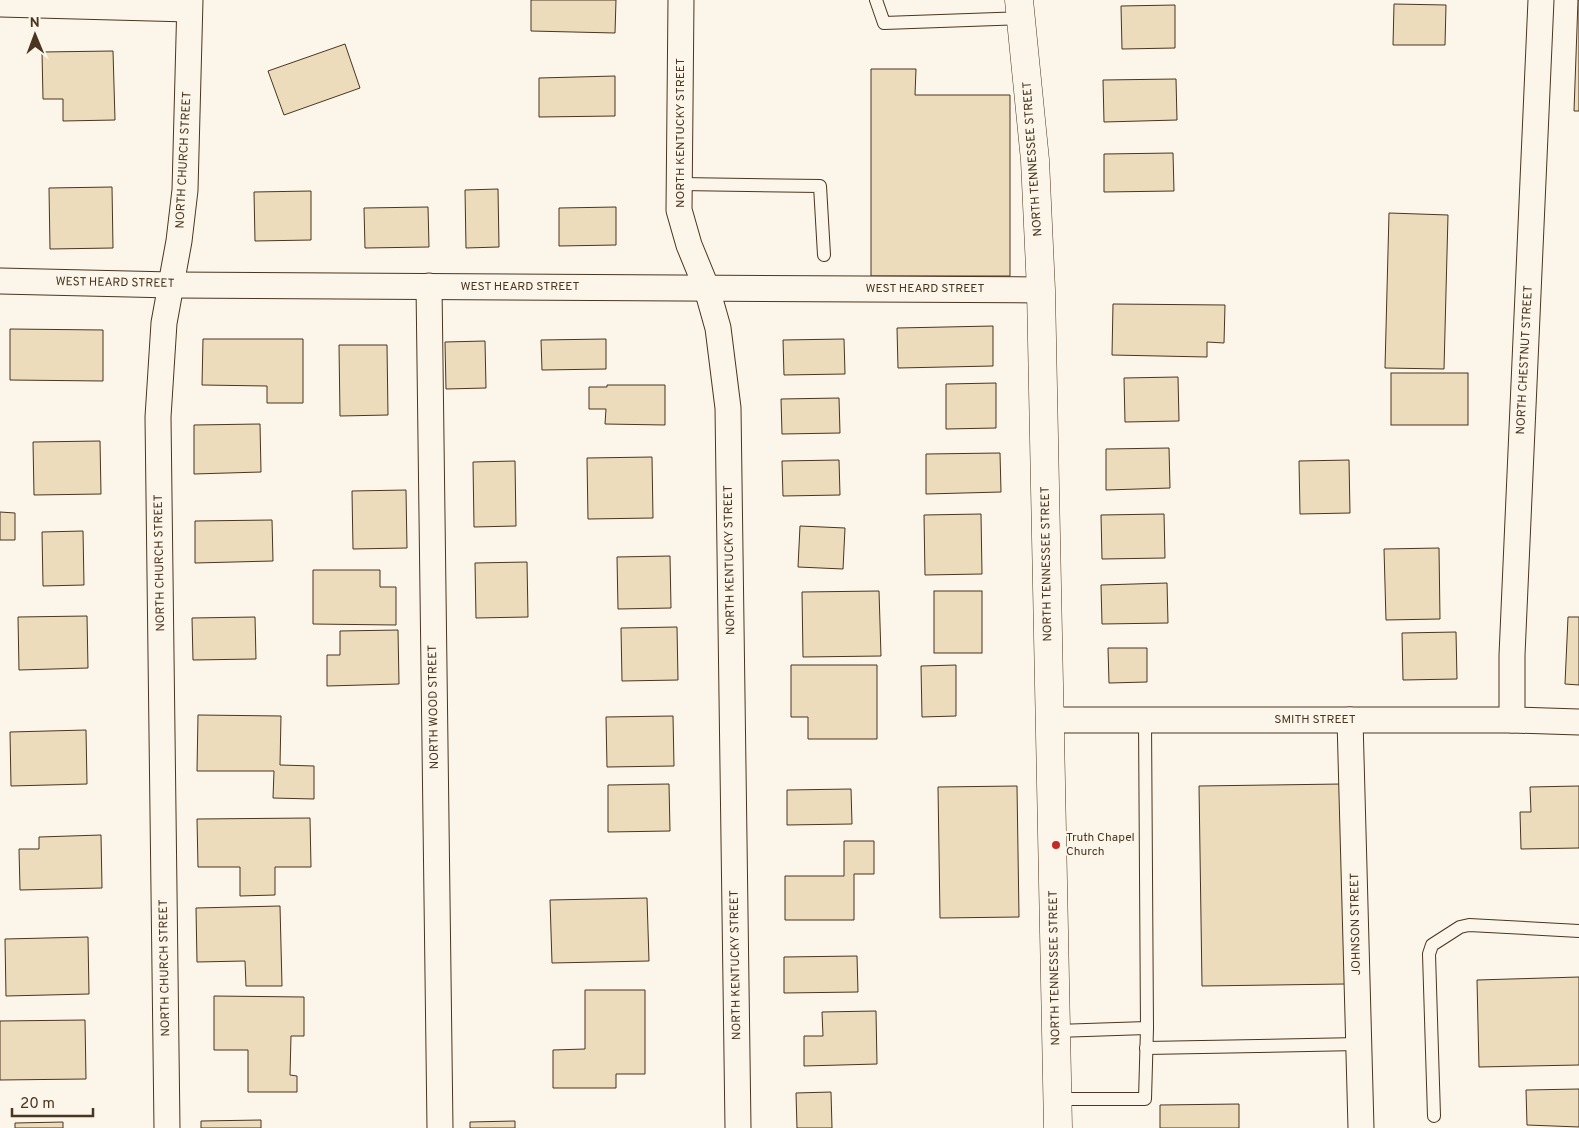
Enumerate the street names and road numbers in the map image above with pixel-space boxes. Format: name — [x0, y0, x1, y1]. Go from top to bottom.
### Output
street label: NORTH KENTUCKY STREET — [673, 58, 689, 208]
street label: NORTH TENNESSEE STREET — [1020, 81, 1046, 237]
street label: NORTH CHURCH STREET — [172, 91, 196, 229]
street label: WEST HEARD STREET — [55, 274, 175, 292]
street label: WEST HEARD STREET — [461, 279, 579, 295]
street label: WEST HEARD STREET — [866, 281, 984, 297]
street label: NORTH CHESTNUT STREET — [1513, 285, 1537, 435]
street label: NORTH KENTUCKY STREET — [721, 485, 739, 635]
street label: NORTH TENNESSEE STREET — [1038, 486, 1056, 642]
street label: NORTH CHURCH STREET — [151, 494, 169, 632]
street label: NORTH WOOD STREET — [425, 645, 443, 769]
street label: SMITH STREET — [1274, 712, 1356, 728]
street label: JOHNSON STREET — [1347, 873, 1365, 975]
street label: NORTH KENTUCKY STREET — [727, 890, 745, 1040]
street label: NORTH TENNESSEE STREET — [1046, 890, 1064, 1046]
street label: NORTH CHURCH STREET — [156, 899, 174, 1037]

